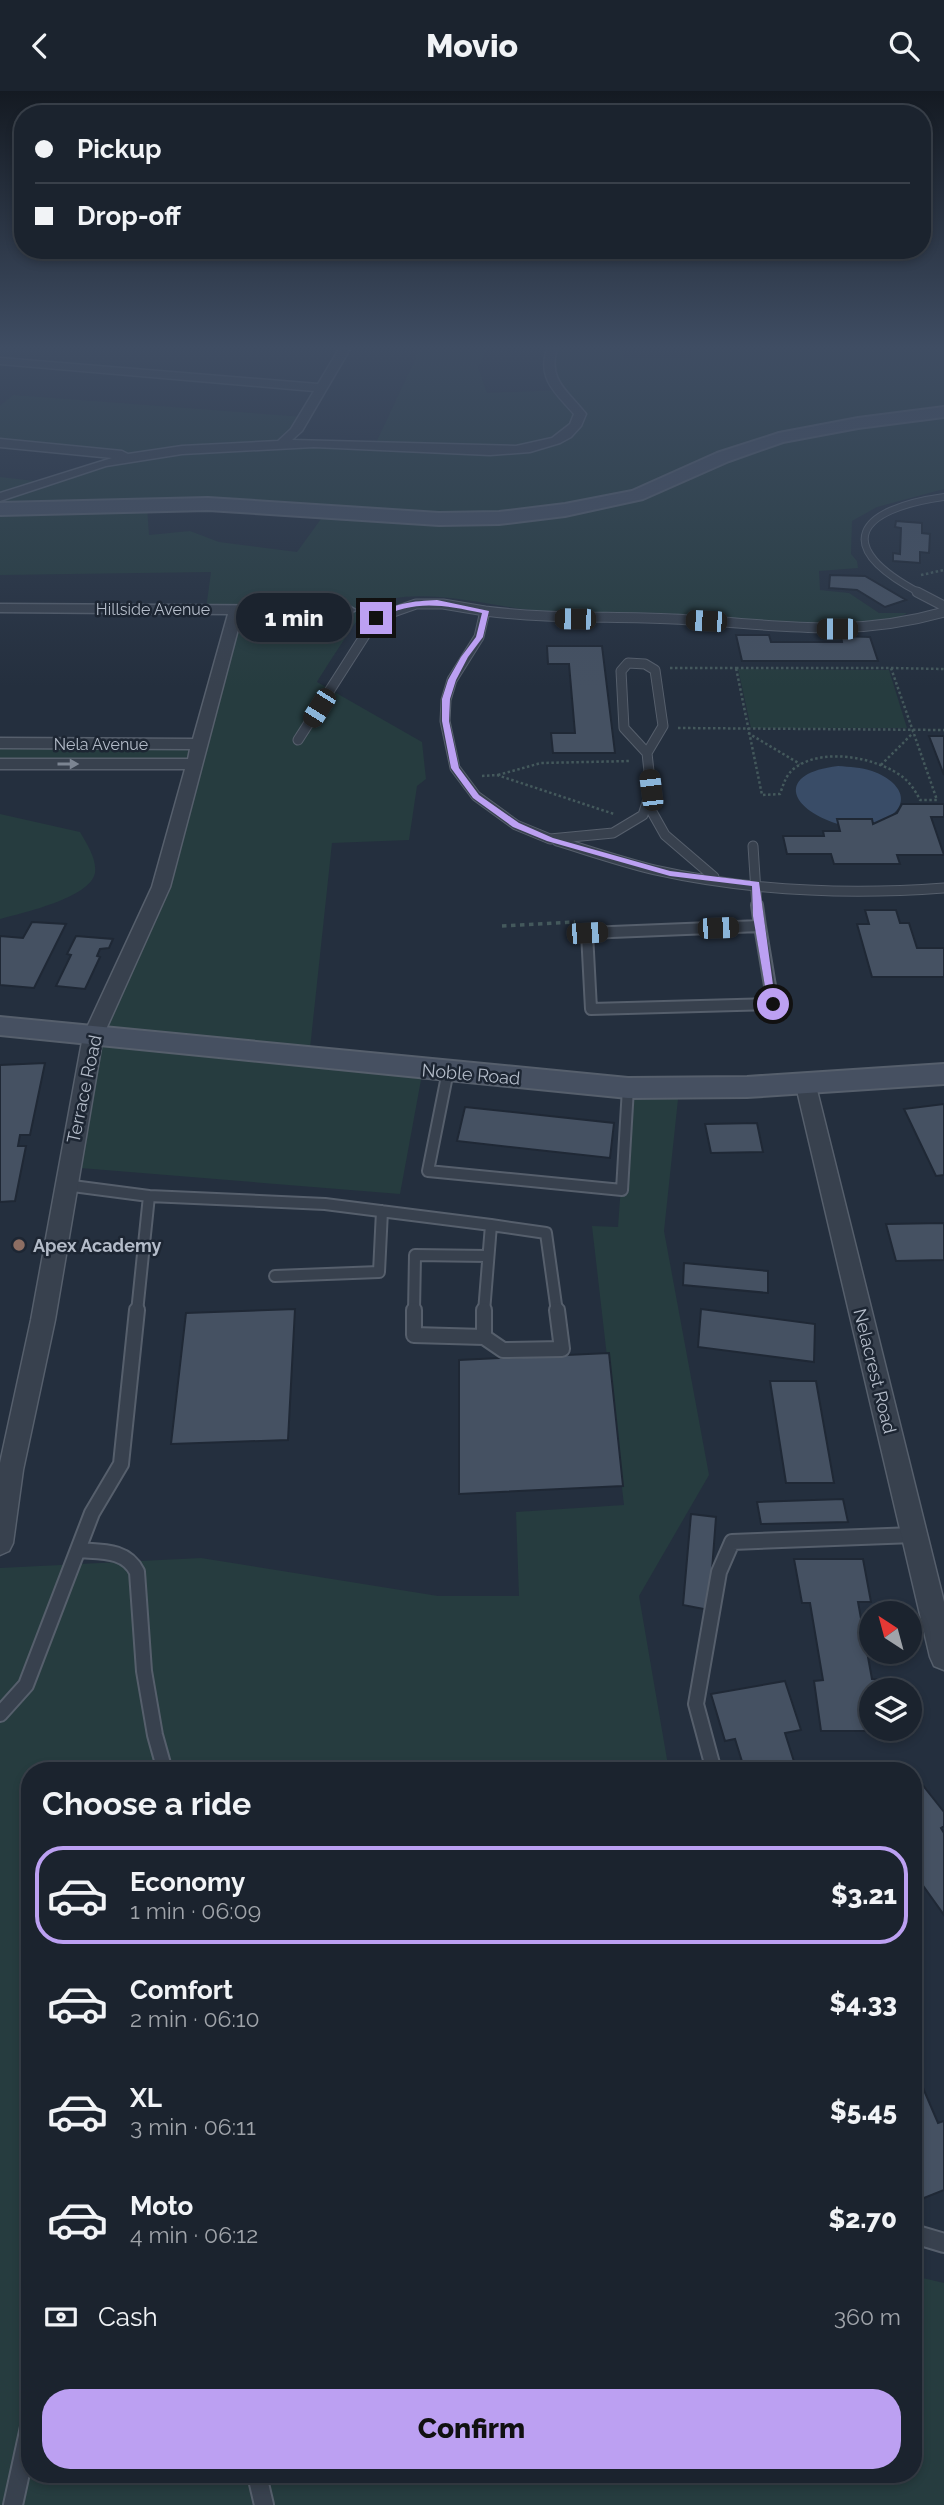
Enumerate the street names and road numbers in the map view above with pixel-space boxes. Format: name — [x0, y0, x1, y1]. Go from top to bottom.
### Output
street label: Hillside Avenue — [96, 600, 210, 619]
street label: Nela Avenue — [54, 735, 148, 754]
street label: Terrace Road — [62, 1033, 106, 1145]
street label: Noble Road — [421, 1059, 521, 1089]
street label: Nelacrest Road — [849, 1306, 901, 1436]

